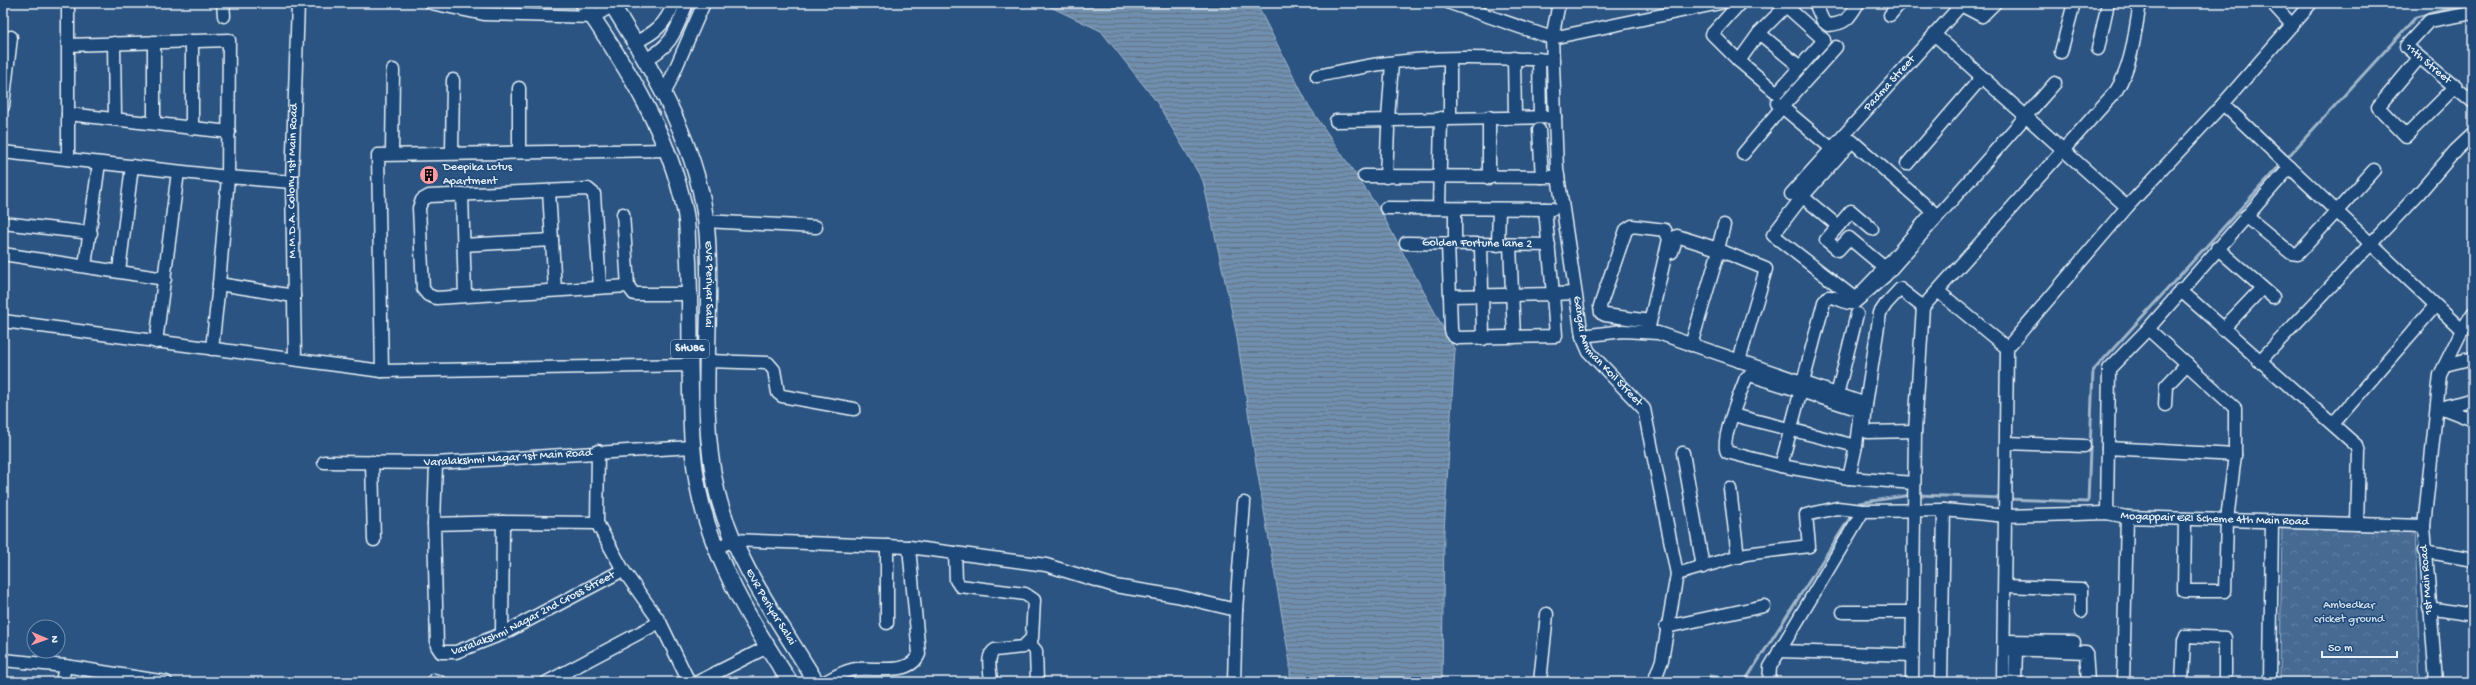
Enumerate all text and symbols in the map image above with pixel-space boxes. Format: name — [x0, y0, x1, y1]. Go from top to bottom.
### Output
street label: 11th Street — [2401, 40, 2455, 88]
street label: Padma Street — [1861, 52, 1919, 116]
street label: M.M.D.A. Colony 1st Main Road — [285, 102, 302, 259]
place label: Deepika Lotus Apartment — [442, 161, 513, 189]
building icon: Deepika Lotus Apartment — [418, 164, 440, 186]
street label: Golden Fortune lane 2 — [1422, 236, 1532, 252]
street label: EVR Periyar Salai — [701, 240, 716, 328]
street label: Gangai Amman Koil Street — [1569, 295, 1646, 411]
road number: SHU86 — [671, 340, 709, 358]
street label: Varalakshmi Nagar 1st Main Road — [423, 446, 593, 470]
street label: Mogappair ERI Scheme 4th Main Road — [2119, 509, 2310, 530]
street label: 1st Main Road — [2418, 544, 2436, 616]
street label: EVR Periyar Salai — [742, 567, 799, 649]
street label: Varalakshmi Nagar 2nd Cross Street — [450, 568, 618, 659]
park label: Ambedkar cricket ground — [2314, 599, 2385, 627]
north arrow — [26, 619, 66, 659]
scale bar — [2322, 633, 2397, 659]
text: N — [48, 635, 60, 643]
text: 50 m — [2328, 642, 2353, 656]

